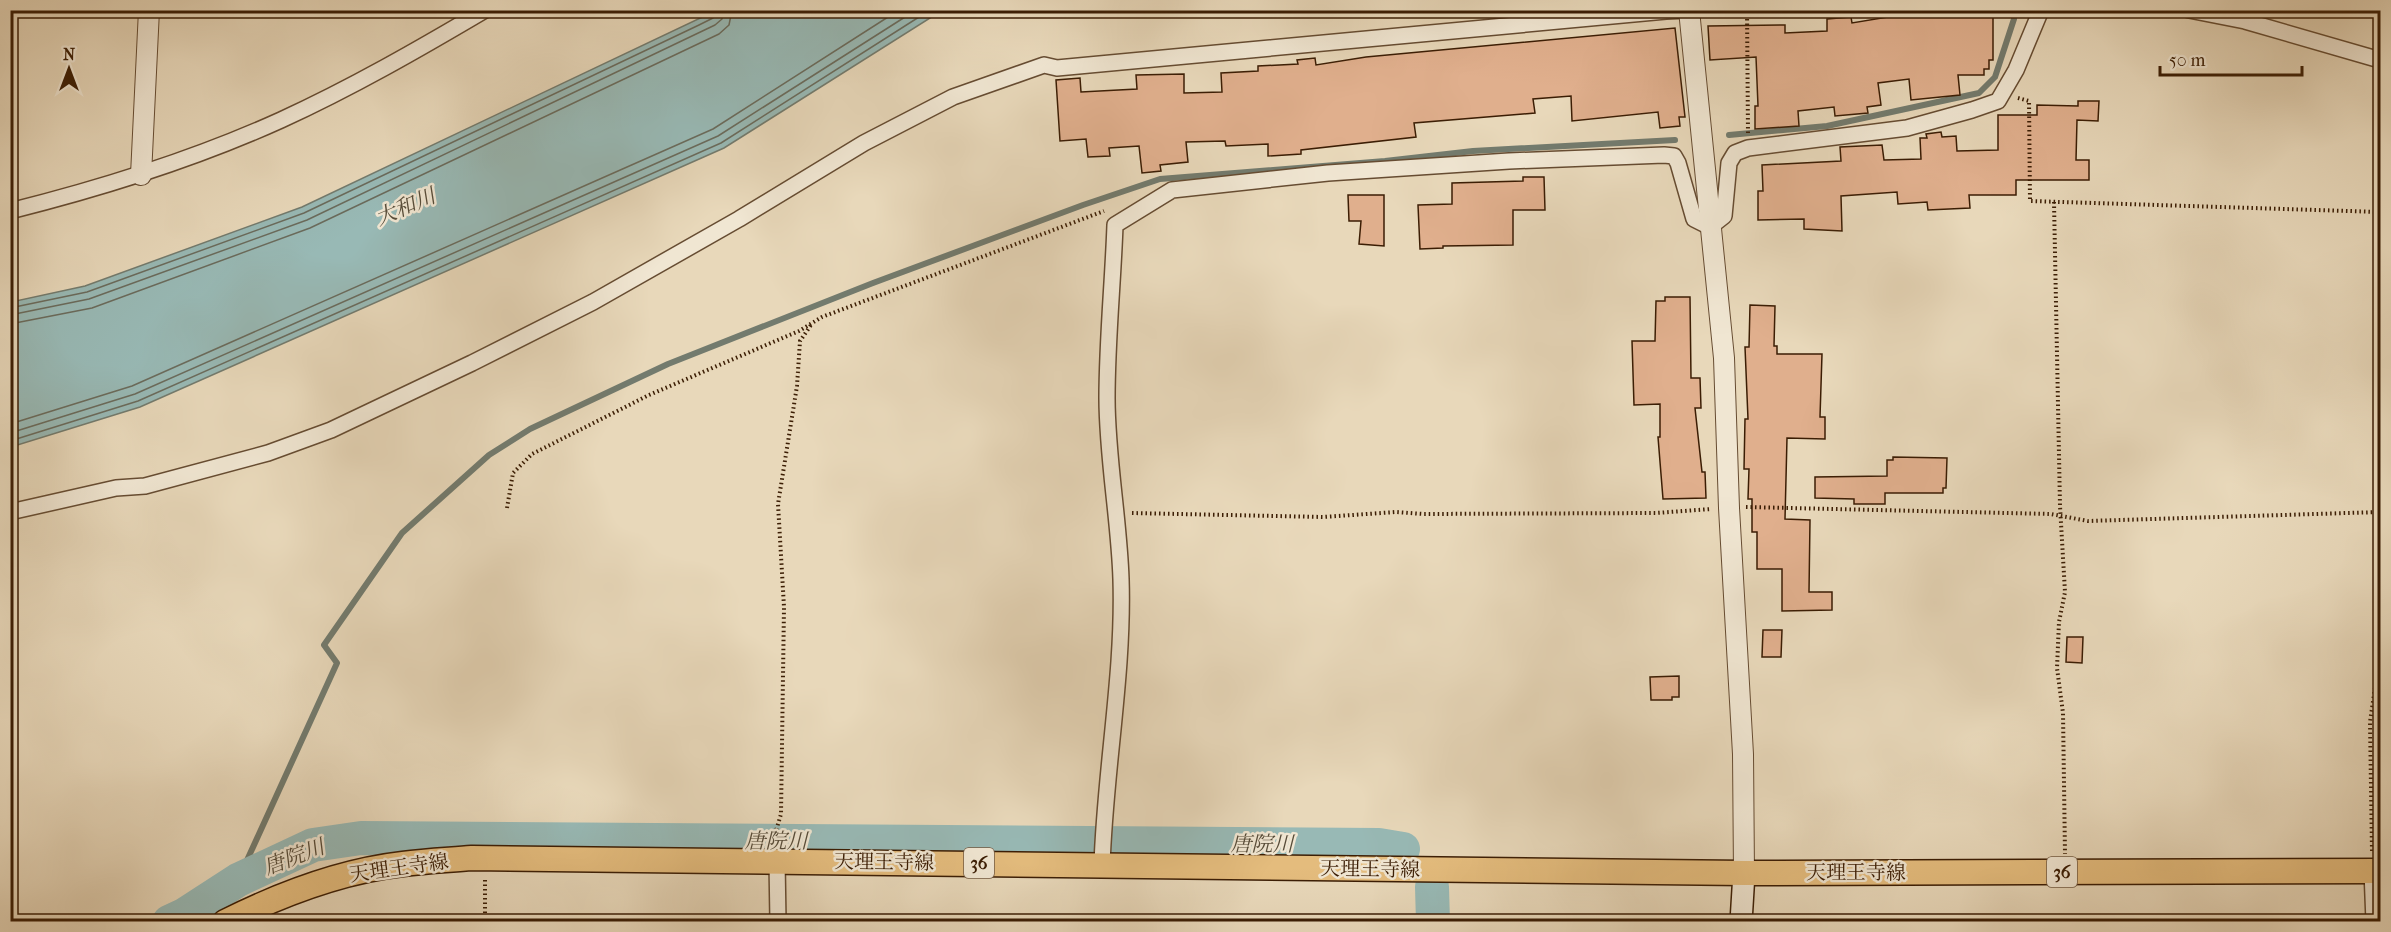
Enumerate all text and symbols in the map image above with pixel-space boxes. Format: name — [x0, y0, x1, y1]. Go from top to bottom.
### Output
north arrow — [39, 39, 99, 99]
scale bar — [2160, 39, 2302, 77]
text: N — [63, 45, 76, 64]
text: 50 m — [2169, 50, 2206, 71]
water label: 大和川 — [371, 183, 441, 230]
water label: 唐院川 — [745, 829, 809, 853]
water label: 唐院川 — [1231, 832, 1295, 856]
water label: 唐院川 — [260, 834, 330, 879]
road number: 36 — [964, 848, 994, 878]
street label: 天理王寺線 — [348, 850, 450, 886]
street label: 天理王寺線 — [834, 850, 934, 874]
street label: 天理王寺線 — [1320, 857, 1420, 881]
road number: 36 — [2047, 857, 2077, 887]
street label: 天理王寺線 — [1806, 861, 1906, 884]

